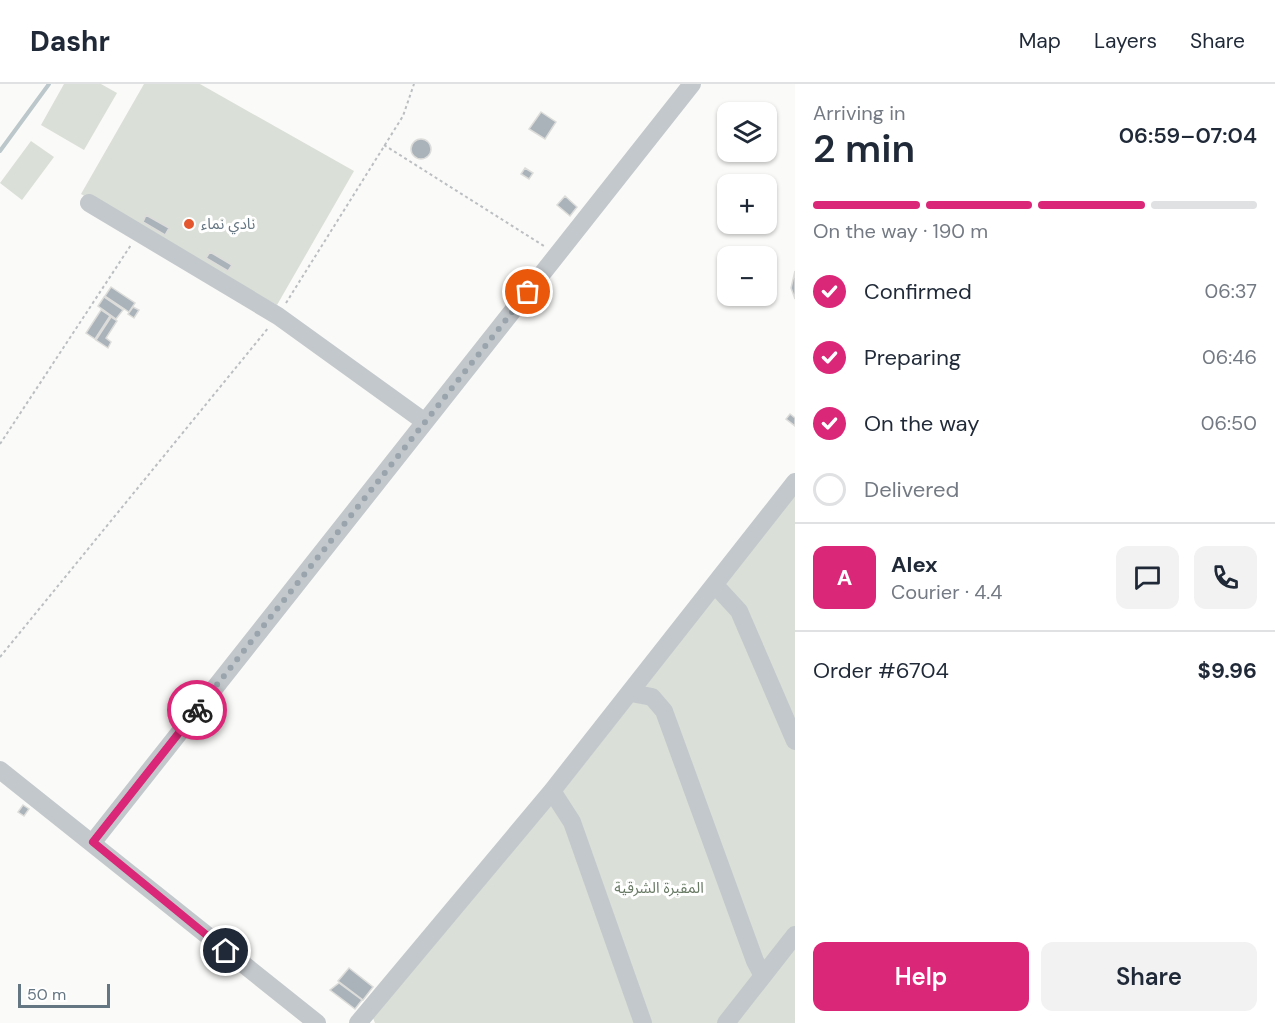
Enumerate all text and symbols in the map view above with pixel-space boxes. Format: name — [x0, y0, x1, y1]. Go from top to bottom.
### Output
text: Dashr — [30, 23, 110, 60]
text: Map — [1019, 27, 1061, 55]
text: Layers — [1094, 27, 1157, 55]
text: Share — [1190, 27, 1245, 55]
text: Arriving in — [813, 100, 905, 126]
map controls — [717, 102, 777, 306]
button: layers — [717, 102, 777, 162]
text: 06:59–07:04 — [1119, 121, 1257, 150]
text: 2 min — [813, 123, 915, 174]
button: + — [717, 174, 777, 234]
place label: نادي نماء — [201, 214, 255, 235]
marker: نادي نماء — [182, 217, 196, 231]
text: On the way · 190 m — [813, 218, 988, 244]
button: − — [717, 246, 777, 306]
pin — [502, 266, 553, 317]
icon: bag — [511, 275, 544, 308]
icon: check — [813, 275, 846, 308]
text: Confirmed — [864, 277, 972, 306]
text: 06:37 — [1205, 278, 1257, 304]
icon: check — [813, 341, 846, 374]
text: Preparing — [864, 343, 961, 372]
text: 06:46 — [1202, 344, 1257, 370]
icon: check — [813, 407, 846, 440]
text: On the way — [864, 409, 979, 438]
text: 06:50 — [1201, 410, 1257, 436]
text: Delivered — [864, 475, 959, 504]
button: chat — [1116, 546, 1179, 609]
button: phone — [1194, 546, 1257, 609]
text: Alex — [891, 550, 938, 579]
text: A — [837, 563, 852, 592]
text: Courier · 4.4 — [891, 579, 1002, 605]
text: Order #6704 — [813, 656, 949, 685]
text: $9.96 — [1198, 656, 1257, 685]
courier — [167, 680, 227, 740]
icon: bike — [181, 694, 214, 727]
park label: المقبرة الشرقية — [614, 878, 704, 898]
pin — [200, 925, 251, 976]
icon: home — [209, 934, 242, 967]
button: Help — [813, 942, 1029, 1011]
button: Share — [1041, 942, 1257, 1011]
scale bar — [18, 981, 110, 1008]
text: 50 m — [27, 984, 66, 1005]

